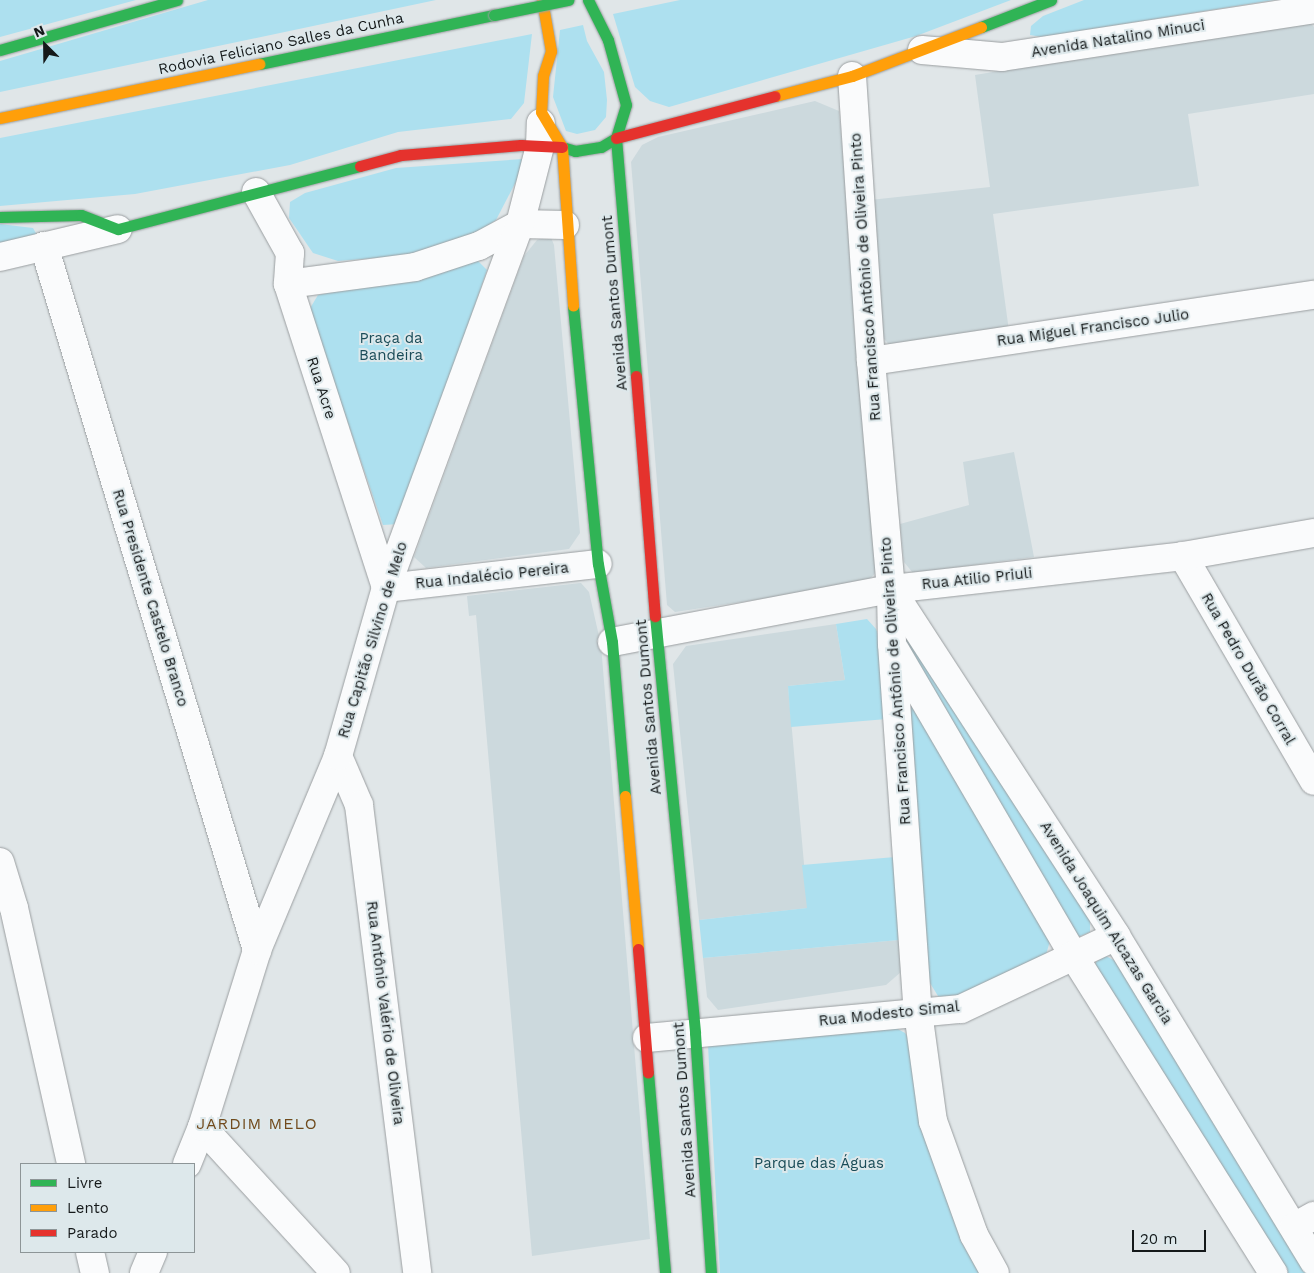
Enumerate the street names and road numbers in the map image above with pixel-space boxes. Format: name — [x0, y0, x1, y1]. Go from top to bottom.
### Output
street label: Rodovia Feliciano Salles da Cunha — [156, 9, 406, 79]
street label: Avenida Natalino Minuci — [1030, 16, 1206, 62]
street label: Rua Francisco Antônio de Oliveira Pinto — [847, 132, 885, 422]
street label: Avenida Santos Dumont — [598, 214, 632, 392]
street label: Rua Miguel Francisco Julio — [995, 305, 1191, 351]
street label: Rua Acre — [302, 354, 340, 422]
street label: Rua Presidente Castelo Branco — [108, 487, 192, 709]
street label: Rua Francisco Antônio de Oliveira Pinto — [877, 536, 915, 826]
street label: Rua Capitão Silvino de Melo — [334, 539, 412, 741]
street label: Rua Indalécio Pereira — [414, 559, 570, 593]
street label: Rua Atilio Priuli — [920, 564, 1034, 594]
street label: Rua Pedro Durão Corral — [1197, 590, 1299, 748]
street label: Avenida Santos Dumont — [632, 618, 666, 796]
street label: Avenida Joaquim Alcazas Garcia — [1036, 818, 1176, 1028]
street label: Rua Antônio Valério de Oliveira — [362, 899, 408, 1127]
street label: Rua Modesto Simal — [818, 998, 960, 1030]
street label: Avenida Santos Dumont — [670, 1021, 700, 1199]

